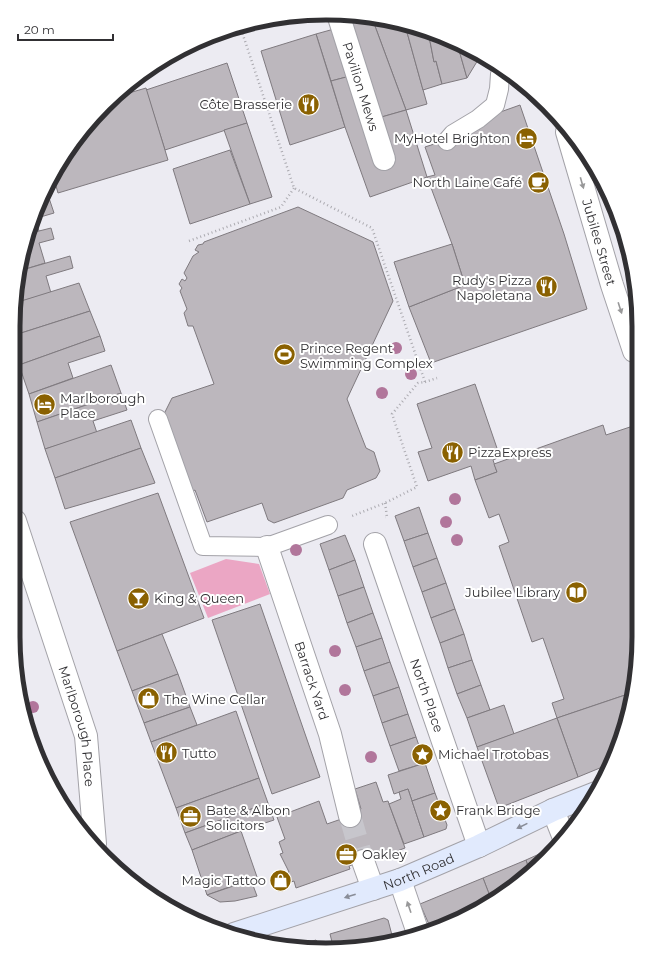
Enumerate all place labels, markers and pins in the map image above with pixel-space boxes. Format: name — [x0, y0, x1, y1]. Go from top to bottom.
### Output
restaurant icon: Côte Brasserie — [295, 91, 321, 117]
place label: Côte Brasserie — [199, 96, 292, 112]
hotel icon: MyHotel Brighton — [513, 125, 539, 151]
place label: MyHotel Brighton — [394, 130, 510, 146]
cafe icon: North Laine Café — [525, 169, 551, 195]
place label: North Laine Café — [413, 174, 522, 190]
place label: Rudy's Pizza Napoletana — [452, 272, 532, 303]
restaurant icon: Rudy's Pizza Napoletana — [534, 274, 560, 300]
place label: Prince Regent Swimming Complex — [300, 340, 433, 371]
sports icon: Prince Regent Swimming Complex — [272, 342, 298, 368]
place label: Marlborough Place — [60, 390, 145, 421]
hotel icon: Marlborough Place — [32, 392, 58, 418]
restaurant icon: PizzaExpress — [440, 439, 466, 465]
place label: PizzaExpress — [468, 444, 552, 460]
library icon: Jubilee Library — [563, 579, 589, 605]
place label: Jubilee Library — [464, 584, 561, 600]
bar icon: King & Queen — [125, 585, 151, 611]
place label: King & Queen — [154, 590, 244, 606]
shop icon: The Wine Cellar — [135, 686, 161, 712]
place label: The Wine Cellar — [164, 691, 266, 707]
restaurant icon: Tutto — [153, 740, 179, 766]
place icon: Michael Trotobas — [409, 741, 435, 767]
place label: Tutto — [182, 745, 216, 761]
place label: Michael Trotobas — [438, 746, 549, 762]
place icon: Frank Bridge — [428, 797, 454, 823]
place label: Bate & Albon Solicitors — [206, 802, 290, 833]
place label: Frank Bridge — [456, 802, 541, 818]
office icon: Bate & Albon Solicitors — [177, 804, 203, 830]
office icon: Oakley — [334, 841, 360, 867]
place label: Oakley — [362, 846, 408, 862]
shop icon: Magic Tattoo — [268, 867, 294, 893]
place label: Magic Tattoo — [182, 872, 266, 888]

